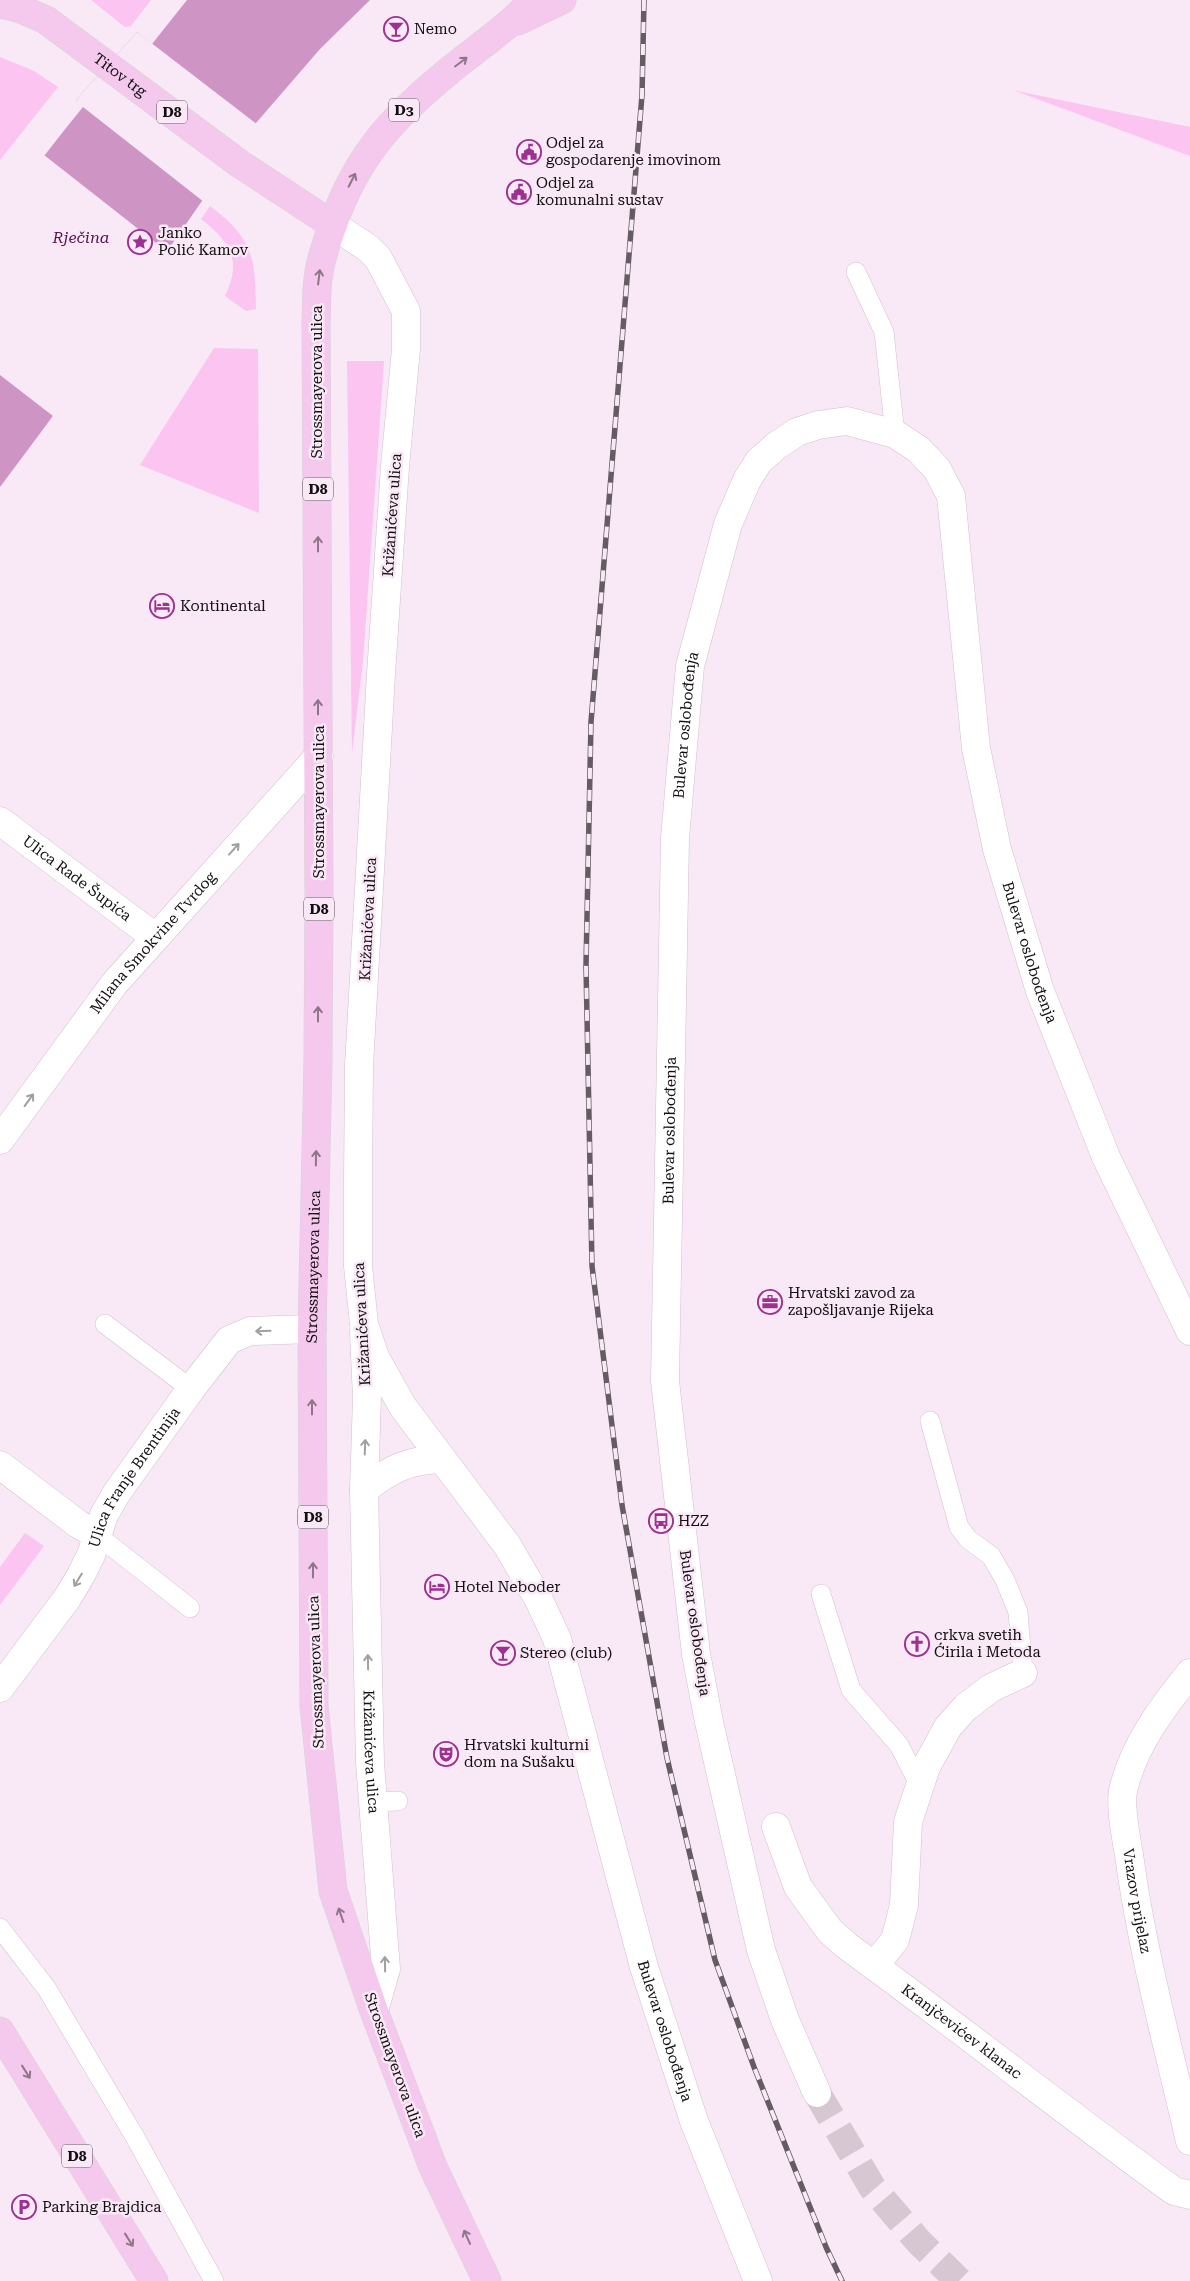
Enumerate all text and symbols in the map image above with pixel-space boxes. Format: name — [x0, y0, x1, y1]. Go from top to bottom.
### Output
bar icon: Nemo — [383, 16, 409, 42]
place label: Nemo — [414, 20, 457, 38]
street label: Titov trg — [90, 49, 151, 101]
one-way arrow — [454, 56, 467, 67]
road number: D3 — [389, 98, 419, 122]
road number: D8 — [157, 100, 187, 124]
place label: Odjel za gospodarenje imovinom — [546, 134, 721, 169]
public building icon: Odjel za gospodarenje imovinom — [516, 139, 542, 165]
one-way arrow — [348, 173, 357, 188]
place label: Odjel za komunalni sustav — [536, 174, 664, 209]
public building icon: Odjel za komunalni sustav — [506, 179, 532, 205]
place label: Janko Polić Kamov — [158, 224, 249, 259]
water label: Rječina — [52, 228, 110, 247]
place icon: Janko Polić Kamov — [127, 229, 153, 255]
one-way arrow — [314, 269, 324, 285]
street label: Strossmayerova ulica — [308, 305, 326, 459]
street label: Križanićeva ulica — [379, 453, 405, 577]
road number: D8 — [303, 478, 333, 500]
one-way arrow — [313, 537, 323, 553]
hotel icon: Kontinental — [149, 593, 175, 619]
place label: Kontinental — [180, 597, 266, 615]
street label: Bulevar oslobođenja — [669, 650, 702, 799]
one-way arrow — [313, 699, 323, 716]
street label: Strossmayerova ulica — [310, 725, 328, 879]
street label: Ulica Rade Šupića — [19, 832, 135, 925]
one-way arrow — [228, 843, 240, 856]
street label: Križanićeva ulica — [356, 857, 380, 981]
street label: Milana Smokvine Tvrdog — [86, 868, 220, 1017]
street label: Bulevar oslobođenja — [998, 879, 1061, 1026]
road number: D8 — [304, 898, 334, 921]
one-way arrow — [313, 1006, 323, 1022]
street label: Bulevar oslobođenja — [659, 1057, 680, 1205]
one-way arrow — [24, 1093, 34, 1107]
one-way arrow — [311, 1150, 320, 1166]
street label: Strossmayerova ulica — [303, 1190, 324, 1343]
street label: Križanićeva ulica — [350, 1262, 374, 1386]
place label: Hrvatski zavod za zapošljavanje Rijeka — [788, 1284, 934, 1319]
office icon: Hrvatski zavod za zapošljavanje Rijeka — [757, 1289, 783, 1315]
one-way arrow — [255, 1326, 271, 1335]
one-way arrow — [307, 1399, 317, 1416]
street label: Ulica Franje Brentinija — [85, 1404, 184, 1550]
one-way arrow — [361, 1439, 370, 1455]
road number: D8 — [298, 1505, 328, 1528]
bus stop icon: HZZ — [648, 1508, 674, 1534]
place label: HZZ — [678, 1512, 709, 1530]
street label: Bulevar oslobođenja — [676, 1549, 714, 1697]
one-way arrow — [308, 1562, 318, 1578]
one-way arrow — [73, 1572, 83, 1586]
hotel icon: Hotel Neboder — [424, 1574, 450, 1600]
place label: Hotel Neboder — [454, 1578, 560, 1596]
street label: Strossmayerova ulica — [304, 1595, 328, 1749]
place label: crkva svetih Ćirila i Metoda — [934, 1626, 1041, 1661]
church icon: crkva svetih Ćirila i Metoda — [904, 1631, 930, 1657]
bar icon: Stereo (club) — [490, 1640, 516, 1666]
place label: Stereo (club) — [520, 1644, 612, 1662]
one-way arrow — [363, 1654, 373, 1670]
street label: Križanićeva ulica — [359, 1690, 383, 1814]
place label: Hrvatski kulturni dom na Sušaku — [464, 1736, 589, 1771]
theatre icon: Hrvatski kulturni dom na Sušaku — [433, 1741, 459, 1767]
street label: Vrazov prijelaz — [1119, 1847, 1155, 1955]
one-way arrow — [336, 1908, 345, 1924]
one-way arrow — [380, 1956, 389, 1972]
street label: Bulevar oslobođenja — [634, 1958, 696, 2104]
street label: Kranjčevićev klanac — [898, 1980, 1025, 2083]
street label: Strossmayerova ulica — [360, 1990, 430, 2140]
one-way arrow — [21, 2065, 31, 2079]
road number: D8 — [62, 2144, 92, 2168]
parking icon: Parking Brajdica — [11, 2194, 37, 2220]
place label: Parking Brajdica — [42, 2198, 161, 2216]
one-way arrow — [461, 2230, 471, 2245]
one-way arrow — [125, 2233, 135, 2247]

